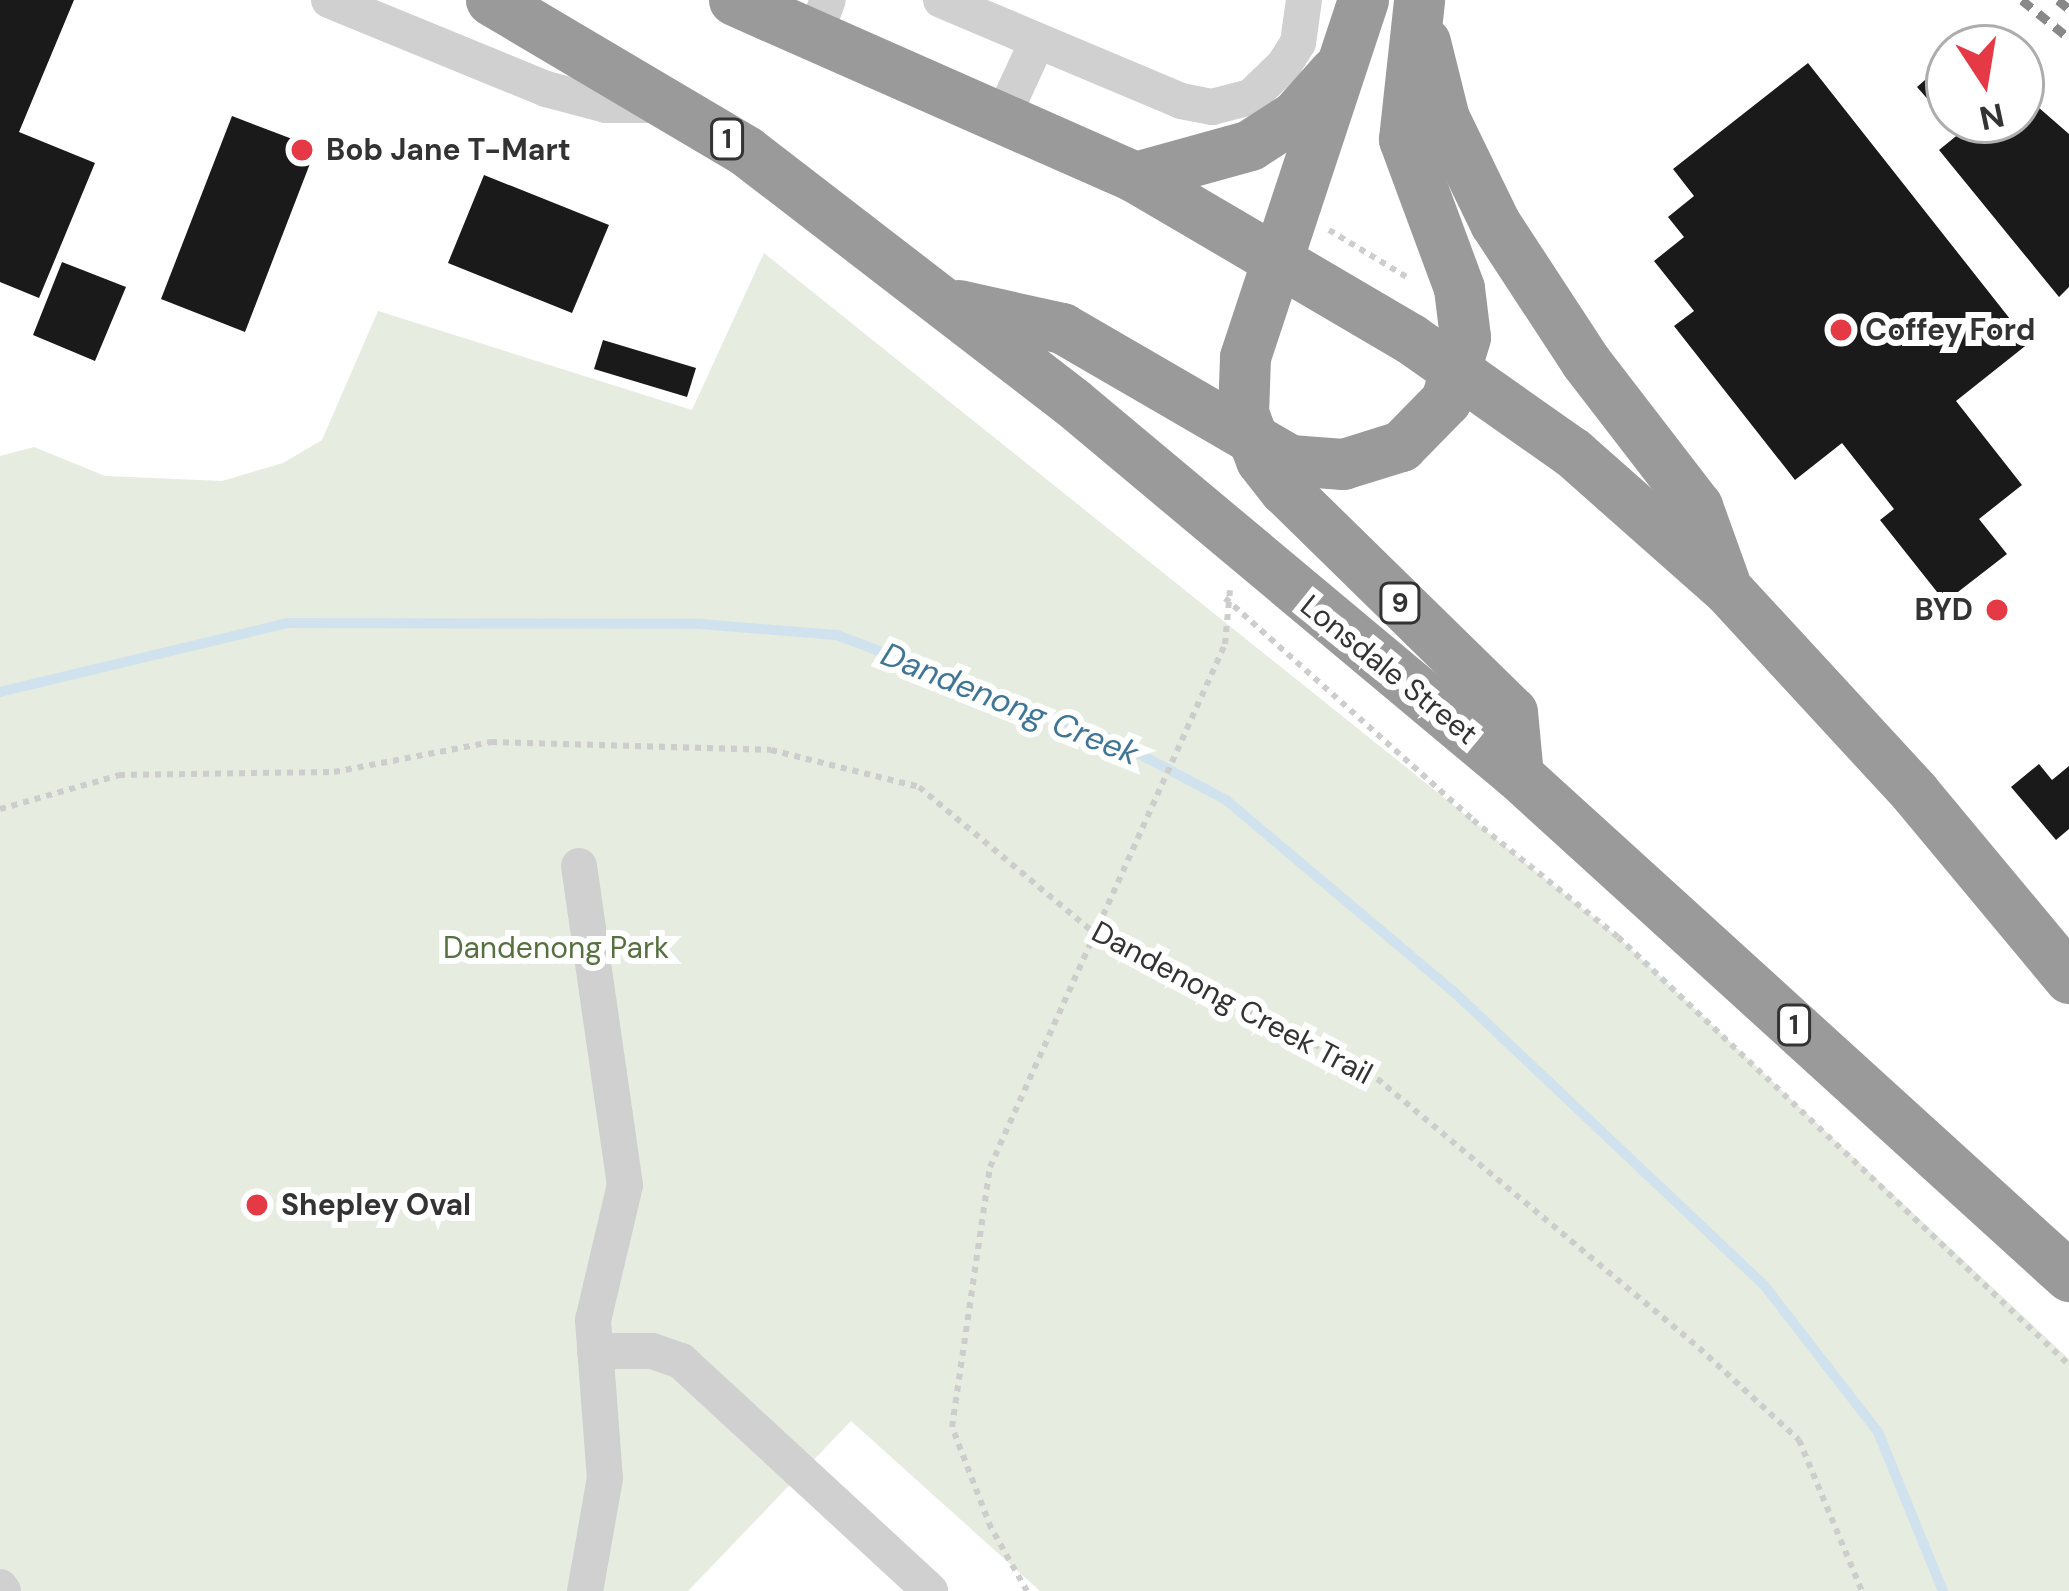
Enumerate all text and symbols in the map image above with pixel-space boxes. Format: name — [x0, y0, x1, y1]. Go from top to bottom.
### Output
north arrow — [1925, 24, 2045, 144]
text: N — [1976, 93, 2008, 140]
road number: 1 — [709, 118, 745, 160]
place label: Bob Jane T-Mart — [326, 132, 571, 168]
marker: Bob Jane T-Mart — [289, 137, 315, 163]
place label: Coffey Ford — [1865, 312, 2035, 348]
marker: Coffey Ford — [1828, 317, 1854, 343]
road number: 9 — [1379, 582, 1421, 624]
street label: Lonsdale Street — [1293, 588, 1485, 752]
place label: BYD — [1915, 592, 1973, 628]
marker: BYD — [1984, 597, 2010, 623]
water label: Dandenong Creek — [875, 634, 1145, 774]
street label: Dandenong Creek Trail — [1086, 914, 1378, 1092]
park label: Dandenong Park — [443, 930, 669, 966]
road number: 1 — [1776, 1004, 1812, 1046]
place label: Shepley Oval — [281, 1187, 471, 1223]
marker: Shepley Oval — [244, 1192, 270, 1218]

